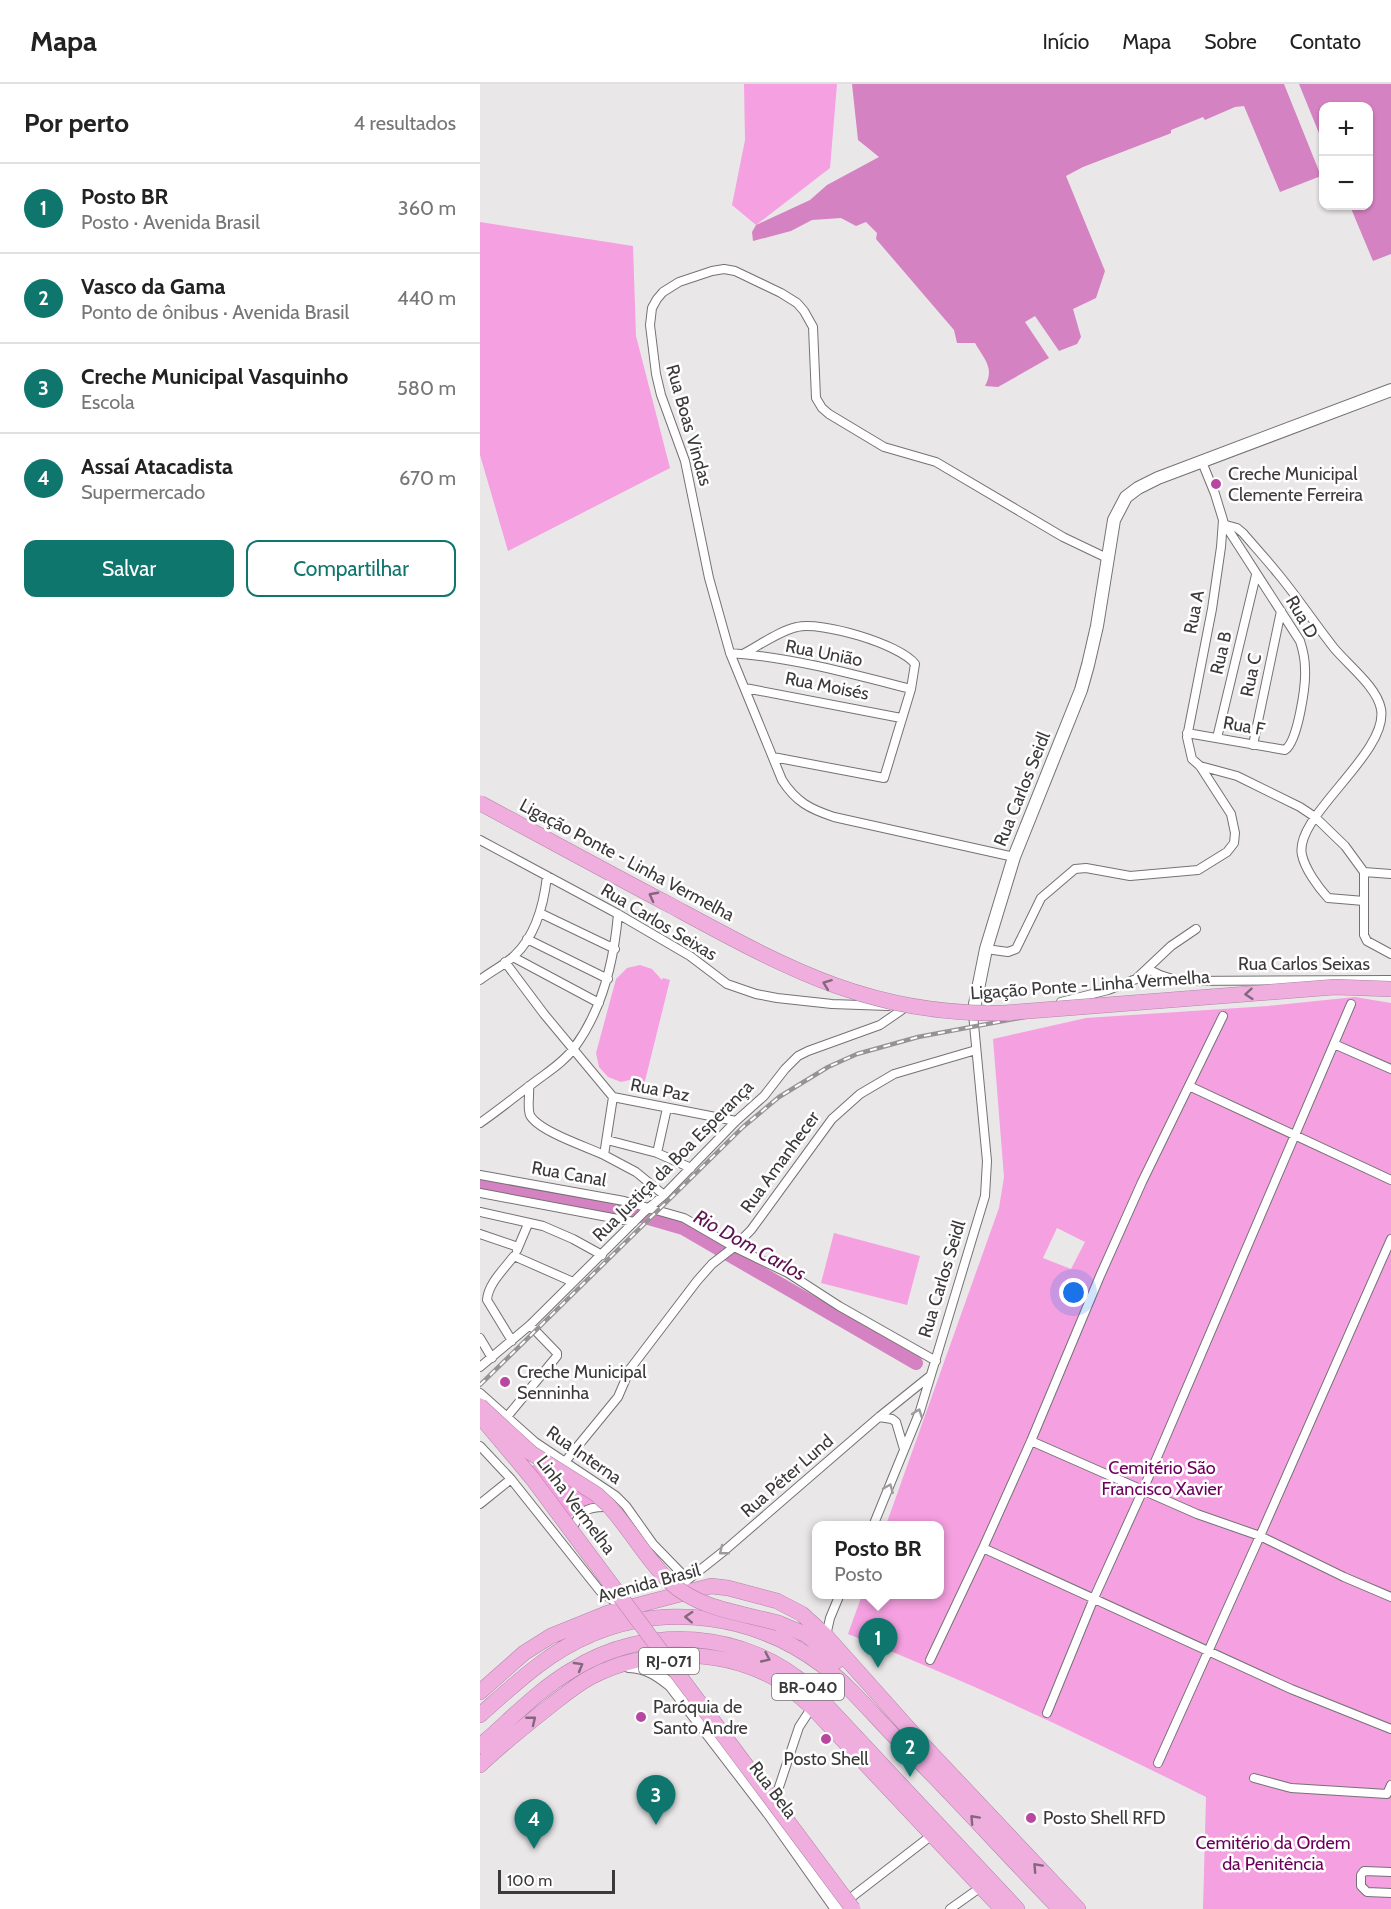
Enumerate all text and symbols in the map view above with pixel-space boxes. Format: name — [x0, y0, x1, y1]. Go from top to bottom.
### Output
text: Mapa — [30, 24, 97, 58]
text: Início — [1042, 29, 1089, 54]
text: Mapa — [1122, 29, 1171, 54]
text: Sobre — [1204, 29, 1257, 54]
text: Contato — [1290, 29, 1361, 54]
map controls — [1319, 102, 1373, 210]
button: + — [1319, 102, 1373, 156]
text: Por perto — [24, 107, 129, 139]
text: 4 resultados — [354, 111, 456, 135]
button: − — [1319, 156, 1373, 210]
text: Posto BR — [81, 183, 168, 210]
text: 1 — [40, 196, 47, 220]
text: 360 m — [398, 196, 456, 220]
text: Posto · Avenida Brasil — [81, 210, 260, 234]
text: Vasco da Gama — [81, 273, 226, 300]
text: 2 — [38, 286, 49, 310]
text: 440 m — [397, 286, 456, 310]
text: Ponto de ônibus · Avenida Brasil — [81, 300, 349, 324]
street label: Rua Boas Vindas — [661, 362, 717, 488]
text: Creche Municipal Vasquinho — [81, 363, 348, 390]
text: 3 — [38, 376, 49, 400]
text: 580 m — [397, 376, 456, 400]
text: Escola — [81, 390, 135, 414]
text: Assaí Atacadista — [81, 453, 233, 480]
place label: Creche Municipal Clemente Ferreira — [1228, 463, 1363, 506]
text: 4 — [37, 466, 50, 490]
text: 670 m — [399, 466, 456, 490]
marker: Creche Municipal Clemente Ferreira — [1209, 477, 1223, 491]
text: Supermercado — [81, 480, 205, 504]
button: Salvar — [24, 540, 234, 597]
button: Compartilhar — [246, 540, 456, 597]
street label: Rua A — [1179, 588, 1209, 636]
street label: Rua D — [1281, 592, 1323, 642]
street label: Rua B — [1205, 629, 1237, 677]
street label: Rua União — [784, 635, 864, 671]
street label: Rua C — [1236, 651, 1266, 699]
street label: Rua Moisés — [783, 667, 871, 705]
street label: Rua F — [1221, 712, 1267, 741]
street label: Rua Carlos Seidl — [989, 728, 1055, 849]
street label: Ligação Ponte - Linha Vermelha — [516, 794, 738, 926]
street label: Rua Carlos Seixas — [597, 879, 721, 965]
one-way arrow — [649, 892, 659, 903]
street label: Rua Carlos Seixas — [1238, 953, 1370, 975]
street label: Ligação Ponte - Linha Vermelha — [970, 966, 1211, 1004]
one-way arrow — [822, 979, 833, 991]
one-way arrow — [1244, 987, 1253, 1000]
street label: Rua Paz — [628, 1073, 692, 1107]
street label: Rua Justiça da Boa Esperança — [588, 1076, 758, 1246]
street label: Rua Amanhecer — [736, 1107, 824, 1217]
street label: Rua Canal — [530, 1157, 609, 1192]
water label: Rio Dom Carlos — [690, 1204, 810, 1286]
street label: Rua Carlos Seidl — [914, 1217, 971, 1340]
your location — [1059, 1278, 1088, 1307]
place label: Creche Municipal Senninha — [517, 1361, 647, 1404]
marker: Creche Municipal Senninha — [498, 1375, 512, 1389]
one-way arrow — [911, 1408, 924, 1419]
street label: Rua Interna — [542, 1421, 626, 1489]
street label: Rua Péter Lund — [736, 1430, 838, 1522]
street label: Linha Vermelha — [532, 1451, 620, 1559]
park label: Cemitério São Francisco Xavier — [1102, 1457, 1223, 1500]
one-way arrow — [882, 1483, 894, 1494]
popup — [812, 1521, 944, 1599]
text: Posto BR — [834, 1535, 922, 1562]
one-way arrow — [719, 1544, 730, 1555]
street label: Avenida Brasil — [595, 1559, 703, 1607]
text: Posto — [834, 1562, 882, 1586]
one-way arrow — [684, 1610, 693, 1623]
pin: 1 — [858, 1618, 898, 1668]
road number: RJ-071 — [639, 1648, 699, 1674]
one-way arrow — [759, 1651, 770, 1663]
one-way arrow — [573, 1662, 583, 1673]
road number: BR-040 — [772, 1674, 844, 1700]
place label: Paróquia de Santo Andre — [653, 1696, 748, 1739]
marker: Paróquia de Santo Andre — [634, 1710, 648, 1724]
one-way arrow — [526, 1716, 537, 1727]
pin: 2 — [890, 1728, 930, 1777]
marker: Posto Shell — [819, 1732, 833, 1746]
place label: Posto Shell — [783, 1748, 869, 1770]
street label: Rua Bela — [744, 1757, 802, 1823]
pin: 3 — [636, 1776, 675, 1825]
pin: 4 — [514, 1800, 554, 1849]
place label: Posto Shell RFD — [1043, 1807, 1166, 1829]
marker: Posto Shell RFD — [1024, 1811, 1038, 1825]
one-way arrow — [970, 1816, 981, 1826]
park label: Cemitério da Ordem da Penitência — [1195, 1832, 1351, 1875]
one-way arrow — [1033, 1863, 1044, 1873]
scale bar — [498, 1867, 615, 1894]
text: 100 m — [507, 1871, 552, 1890]

